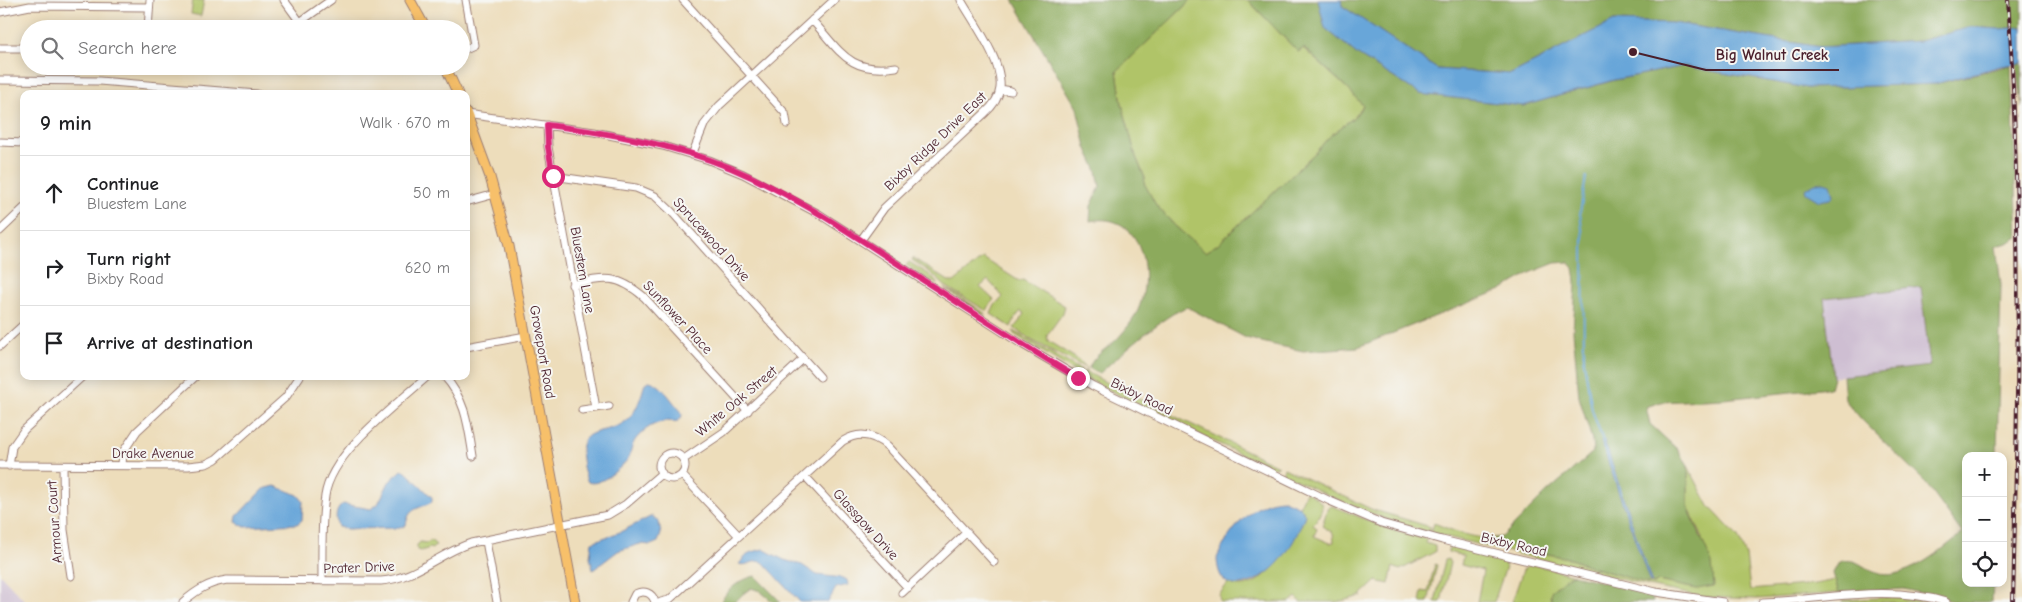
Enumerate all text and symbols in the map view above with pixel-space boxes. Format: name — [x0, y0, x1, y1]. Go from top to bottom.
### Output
search box — [20, 20, 470, 75]
icon: search — [38, 34, 66, 62]
text: Search here — [78, 37, 177, 59]
callout: Big Walnut Creek — [1706, 40, 1839, 70]
text: Big Walnut Creek — [1716, 46, 1829, 64]
street label: Bixby Ridge Drive East — [881, 88, 991, 194]
text: 9 min — [40, 111, 92, 135]
text: Walk · 670 m — [360, 114, 450, 132]
route start — [542, 165, 565, 188]
text: Continue — [87, 173, 159, 195]
icon: ahead — [40, 179, 68, 207]
text: 50 m — [413, 184, 450, 202]
street label: Sprucewood Drive — [670, 194, 754, 285]
text: Bluestem Lane — [87, 195, 187, 213]
street label: Bluestem Lane — [567, 226, 598, 315]
text: Turn right — [87, 248, 171, 270]
icon: right — [40, 254, 68, 282]
text: 620 m — [405, 259, 450, 277]
text: Bixby Road — [87, 270, 164, 288]
street label: Sunflower Place — [639, 277, 716, 358]
street label: Groveport Road — [526, 304, 559, 400]
icon: arrive — [40, 329, 68, 357]
text: Arrive at destination — [87, 332, 253, 354]
street label: White Oak Street — [692, 362, 781, 440]
route end — [1067, 367, 1090, 390]
street label: Bixby Road — [1108, 374, 1176, 419]
street label: Drake Avenue — [112, 445, 194, 462]
map controls — [1962, 452, 2007, 587]
button: + — [1962, 452, 2007, 497]
street label: Armour Court — [43, 479, 66, 564]
street label: Glassgow Drive — [829, 485, 902, 563]
button: − — [1962, 497, 2007, 542]
street label: Bixby Road — [1479, 529, 1548, 560]
button: locate — [1962, 542, 2007, 587]
street label: Prater Drive — [323, 558, 395, 577]

